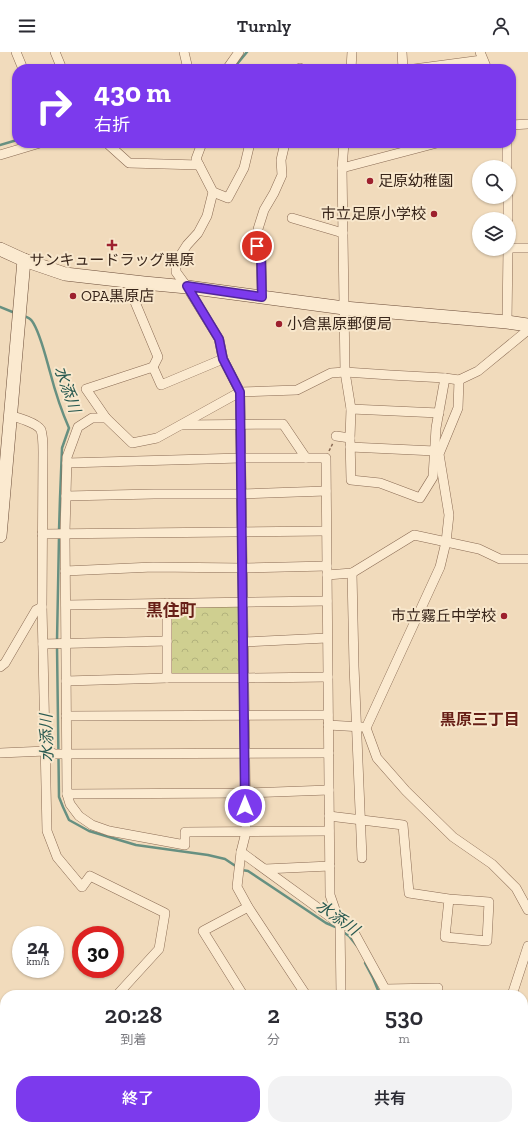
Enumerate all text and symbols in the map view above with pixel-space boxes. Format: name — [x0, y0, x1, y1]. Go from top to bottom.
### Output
icon: menu — [16, 15, 38, 37]
text: Turnly — [237, 15, 291, 37]
icon: person — [490, 15, 512, 37]
text: 430 m — [94, 76, 171, 109]
icon: right — [28, 80, 80, 132]
text: 右折 — [94, 114, 130, 136]
map controls — [472, 160, 516, 256]
button: search — [472, 160, 516, 204]
place label: 足原幼稚園 — [378, 172, 453, 190]
marker: 足原幼稚園 — [365, 176, 375, 186]
place label: 市立足原小学校 — [321, 205, 426, 223]
marker: 市立足原小学校 — [429, 209, 439, 219]
button: layers — [472, 212, 516, 256]
pin — [240, 229, 274, 263]
icon: arrive — [246, 235, 268, 257]
marker: サンキュードラッグ黒原 — [107, 240, 117, 250]
place label: サンキュードラッグ黒原 — [29, 251, 195, 269]
place label: OPA黒原店 — [81, 287, 154, 305]
marker: OPA黒原店 — [68, 291, 78, 301]
place label: 小倉黒原郵便局 — [287, 315, 392, 333]
marker: 小倉黒原郵便局 — [274, 319, 284, 329]
water label: 水添川 — [51, 363, 85, 417]
district label: 黒住町 — [146, 600, 197, 620]
place label: 市立霧丘中学校 — [391, 607, 496, 625]
marker: 市立霧丘中学校 — [499, 611, 509, 621]
district label: 黒原三丁目 — [440, 710, 520, 729]
water label: 水添川 — [37, 712, 56, 762]
position arrow — [224, 785, 266, 827]
water label: 水添川 — [313, 896, 364, 940]
speed limit sign: 30 — [72, 926, 124, 978]
text: 24 — [27, 935, 49, 959]
text: km/h — [27, 956, 49, 968]
text: 20:28 — [105, 1000, 163, 1029]
text: 2 — [267, 1000, 280, 1029]
text: 530 — [385, 1002, 423, 1031]
text: m — [398, 1031, 410, 1046]
text: 到着 — [121, 1032, 147, 1047]
text: 分 — [267, 1032, 280, 1047]
button: 終了 — [16, 1076, 260, 1122]
button: 共有 — [268, 1076, 512, 1122]

